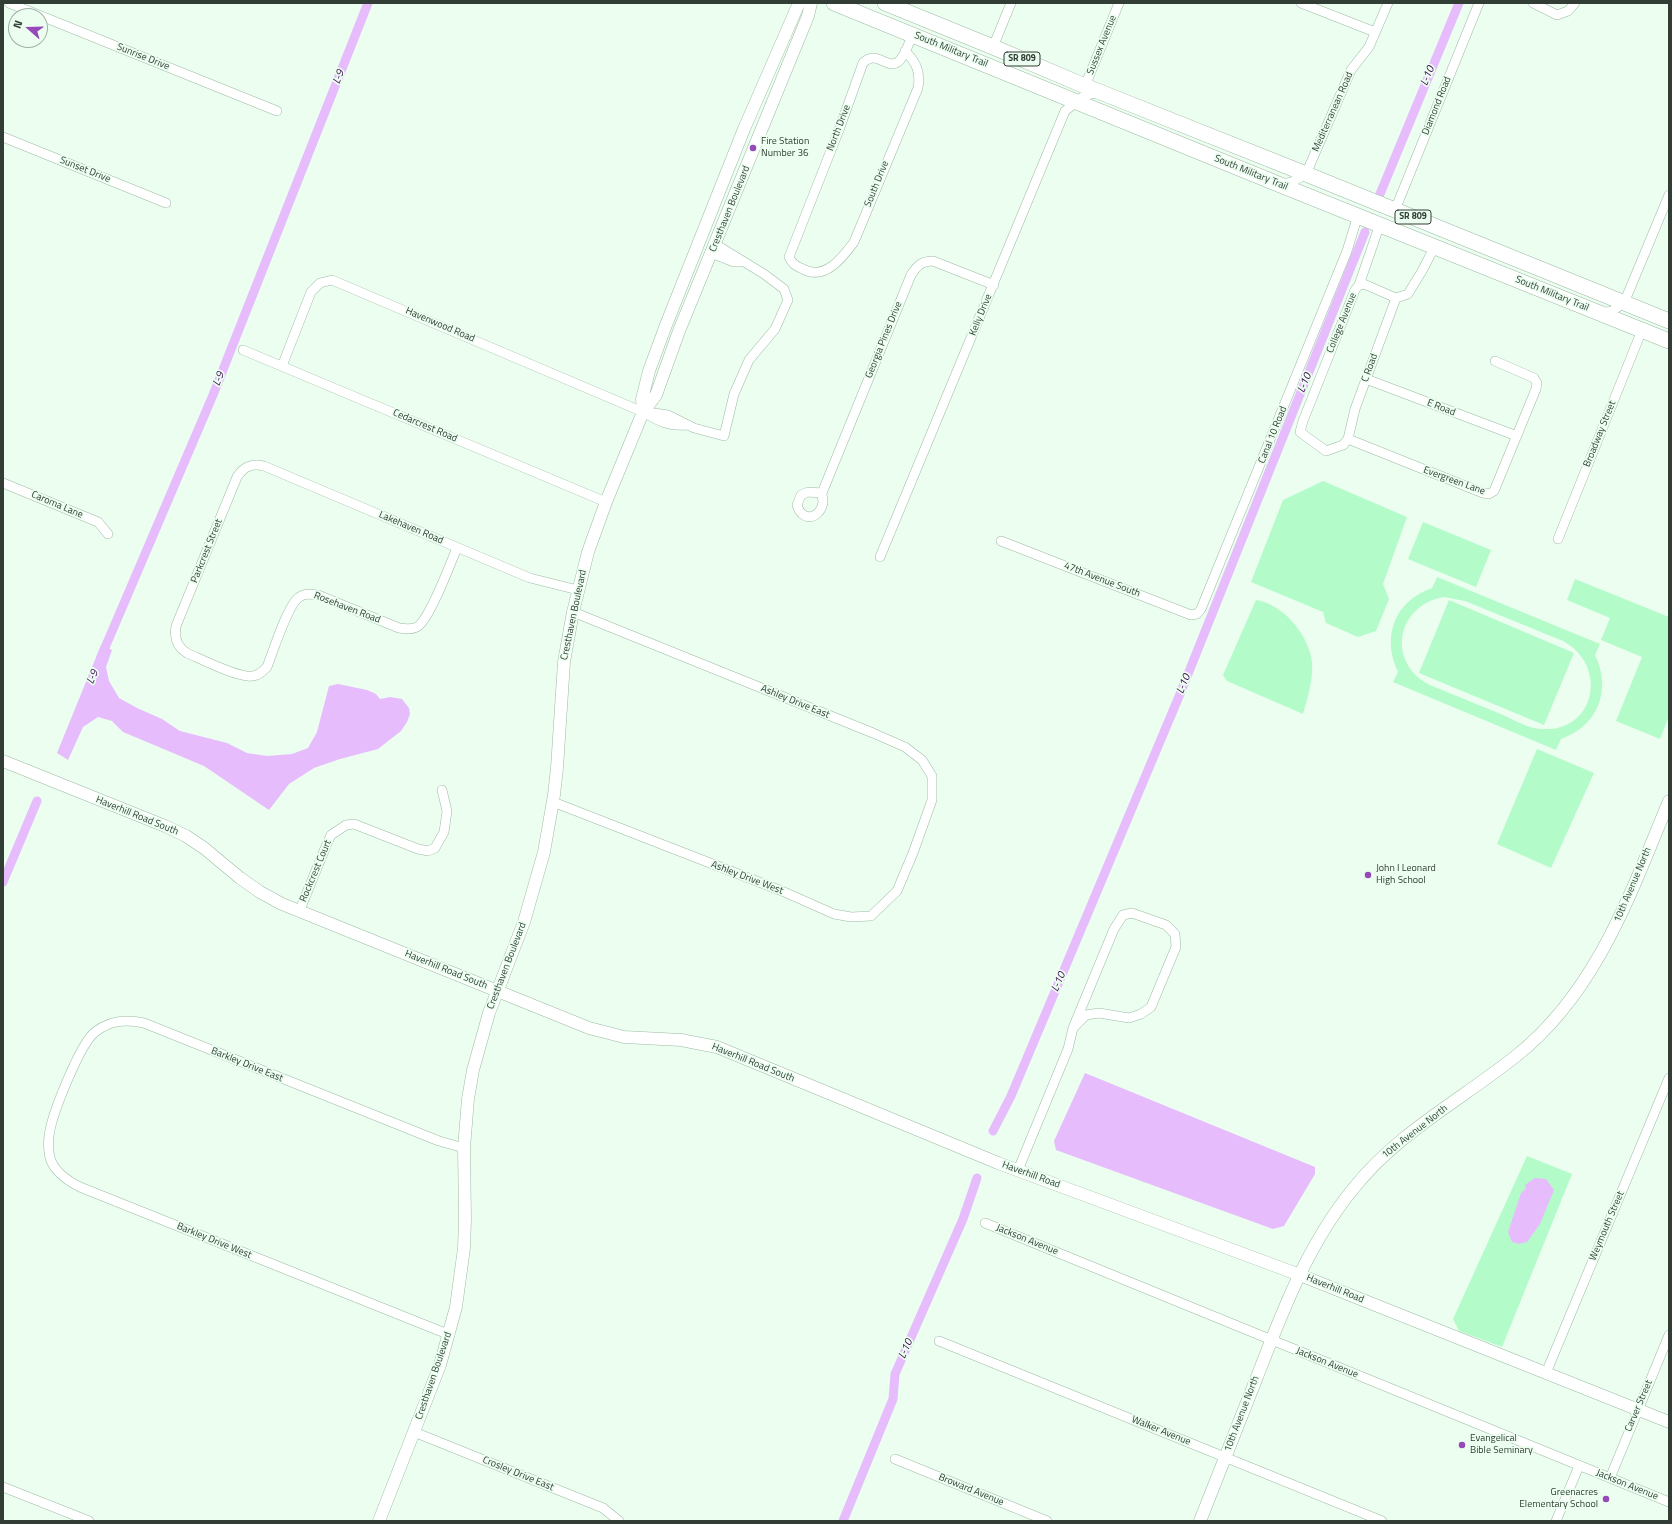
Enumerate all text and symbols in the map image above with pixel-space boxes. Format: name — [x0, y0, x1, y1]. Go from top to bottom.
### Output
north arrow — [8, 8, 48, 48]
street label: Sussex Avenue — [1085, 14, 1119, 76]
text: N — [9, 18, 26, 31]
street label: South Military Trail — [912, 30, 990, 70]
street label: Sunrise Drive — [115, 41, 171, 73]
road number: SR 809 — [1004, 52, 1040, 66]
water label: L-10 — [1418, 64, 1438, 88]
water label: L-9 — [330, 68, 348, 86]
street label: Mediterranean Road — [1310, 70, 1356, 154]
street label: Diamond Road — [1420, 75, 1454, 137]
street label: North Drive — [825, 103, 853, 153]
place label: Fire Station Number 36 — [761, 136, 809, 160]
marker: Fire Station Number 36 — [748, 143, 758, 153]
street label: South Military Trail — [1212, 153, 1290, 193]
street label: Sunset Drive — [58, 154, 112, 186]
street label: South Drive — [862, 159, 892, 209]
street label: Cresthaven Boulevard — [707, 164, 753, 254]
road number: SR 809 — [1395, 210, 1431, 224]
street label: South Military Trail — [1513, 274, 1591, 314]
street label: College Avenue — [1324, 291, 1360, 355]
street label: Kelly Drive — [967, 292, 995, 338]
street label: Georgia Pines Drive — [863, 300, 905, 380]
street label: Havenwood Road — [404, 305, 476, 345]
street label: C Road — [1359, 352, 1381, 384]
water label: L-9 — [210, 370, 228, 388]
water label: L-10 — [1295, 371, 1315, 395]
street label: E Road — [1425, 397, 1457, 419]
street label: Broadway Street — [1581, 399, 1619, 469]
street label: Canal 10 Road — [1256, 405, 1290, 465]
street label: Cedarcrest Road — [391, 407, 459, 445]
street label: Evergreen Lane — [1421, 464, 1487, 498]
street label: Caroma Lane — [29, 489, 85, 521]
street label: Lakehaven Road — [377, 509, 445, 547]
street label: Parkcrest Street — [189, 517, 225, 585]
street label: 47th Avenue South — [1062, 560, 1142, 600]
street label: Cresthaven Boulevard — [559, 569, 589, 661]
street label: Rosehaven Road — [312, 590, 382, 626]
water label: L-9 — [84, 668, 102, 686]
water label: L-10 — [1174, 672, 1194, 696]
street label: Ashley Drive East — [759, 683, 831, 721]
street label: Haverhill Road South — [94, 794, 180, 838]
street label: Rockcrest Court — [298, 838, 334, 904]
street label: 10th Avenue North — [1612, 846, 1654, 924]
street label: Ashley Drive West — [709, 859, 785, 897]
place label: John I Leonard High School — [1376, 863, 1436, 886]
marker: John I Leonard High School — [1363, 870, 1373, 880]
street label: Cresthaven Boulevard — [485, 921, 529, 1011]
street label: Haverhill Road South — [403, 948, 489, 992]
water label: L-10 — [1049, 970, 1069, 994]
street label: Haverhill Road South — [710, 1041, 796, 1085]
street label: Barkley Drive East — [209, 1045, 285, 1085]
street label: 10th Avenue North — [1380, 1103, 1450, 1161]
street label: Haverhill Road — [1000, 1159, 1062, 1191]
street label: Weymouth Street — [1587, 1189, 1627, 1263]
street label: Barkley Drive West — [175, 1221, 253, 1261]
street label: Jackson Avenue — [994, 1222, 1060, 1258]
street label: Haverhill Road — [1304, 1272, 1366, 1306]
street label: Cresthaven Boulevard — [413, 1331, 455, 1421]
water label: L-10 — [896, 1337, 916, 1361]
street label: Jackson Avenue — [1294, 1345, 1360, 1381]
street label: 10th Avenue North — [1222, 1374, 1262, 1454]
street label: Carver Street — [1623, 1378, 1655, 1434]
street label: Walker Avenue — [1130, 1414, 1192, 1448]
place label: Evangelical Bible Seminary — [1470, 1433, 1533, 1456]
marker: Evangelical Bible Seminary — [1457, 1440, 1467, 1450]
street label: Crosley Drive East — [481, 1454, 555, 1494]
street label: Jackson Avenue — [1594, 1467, 1660, 1503]
street label: Broward Avenue — [937, 1471, 1005, 1509]
place label: Greenacres Elementary School — [1519, 1487, 1598, 1510]
marker: Greenacres Elementary School — [1601, 1494, 1611, 1504]

